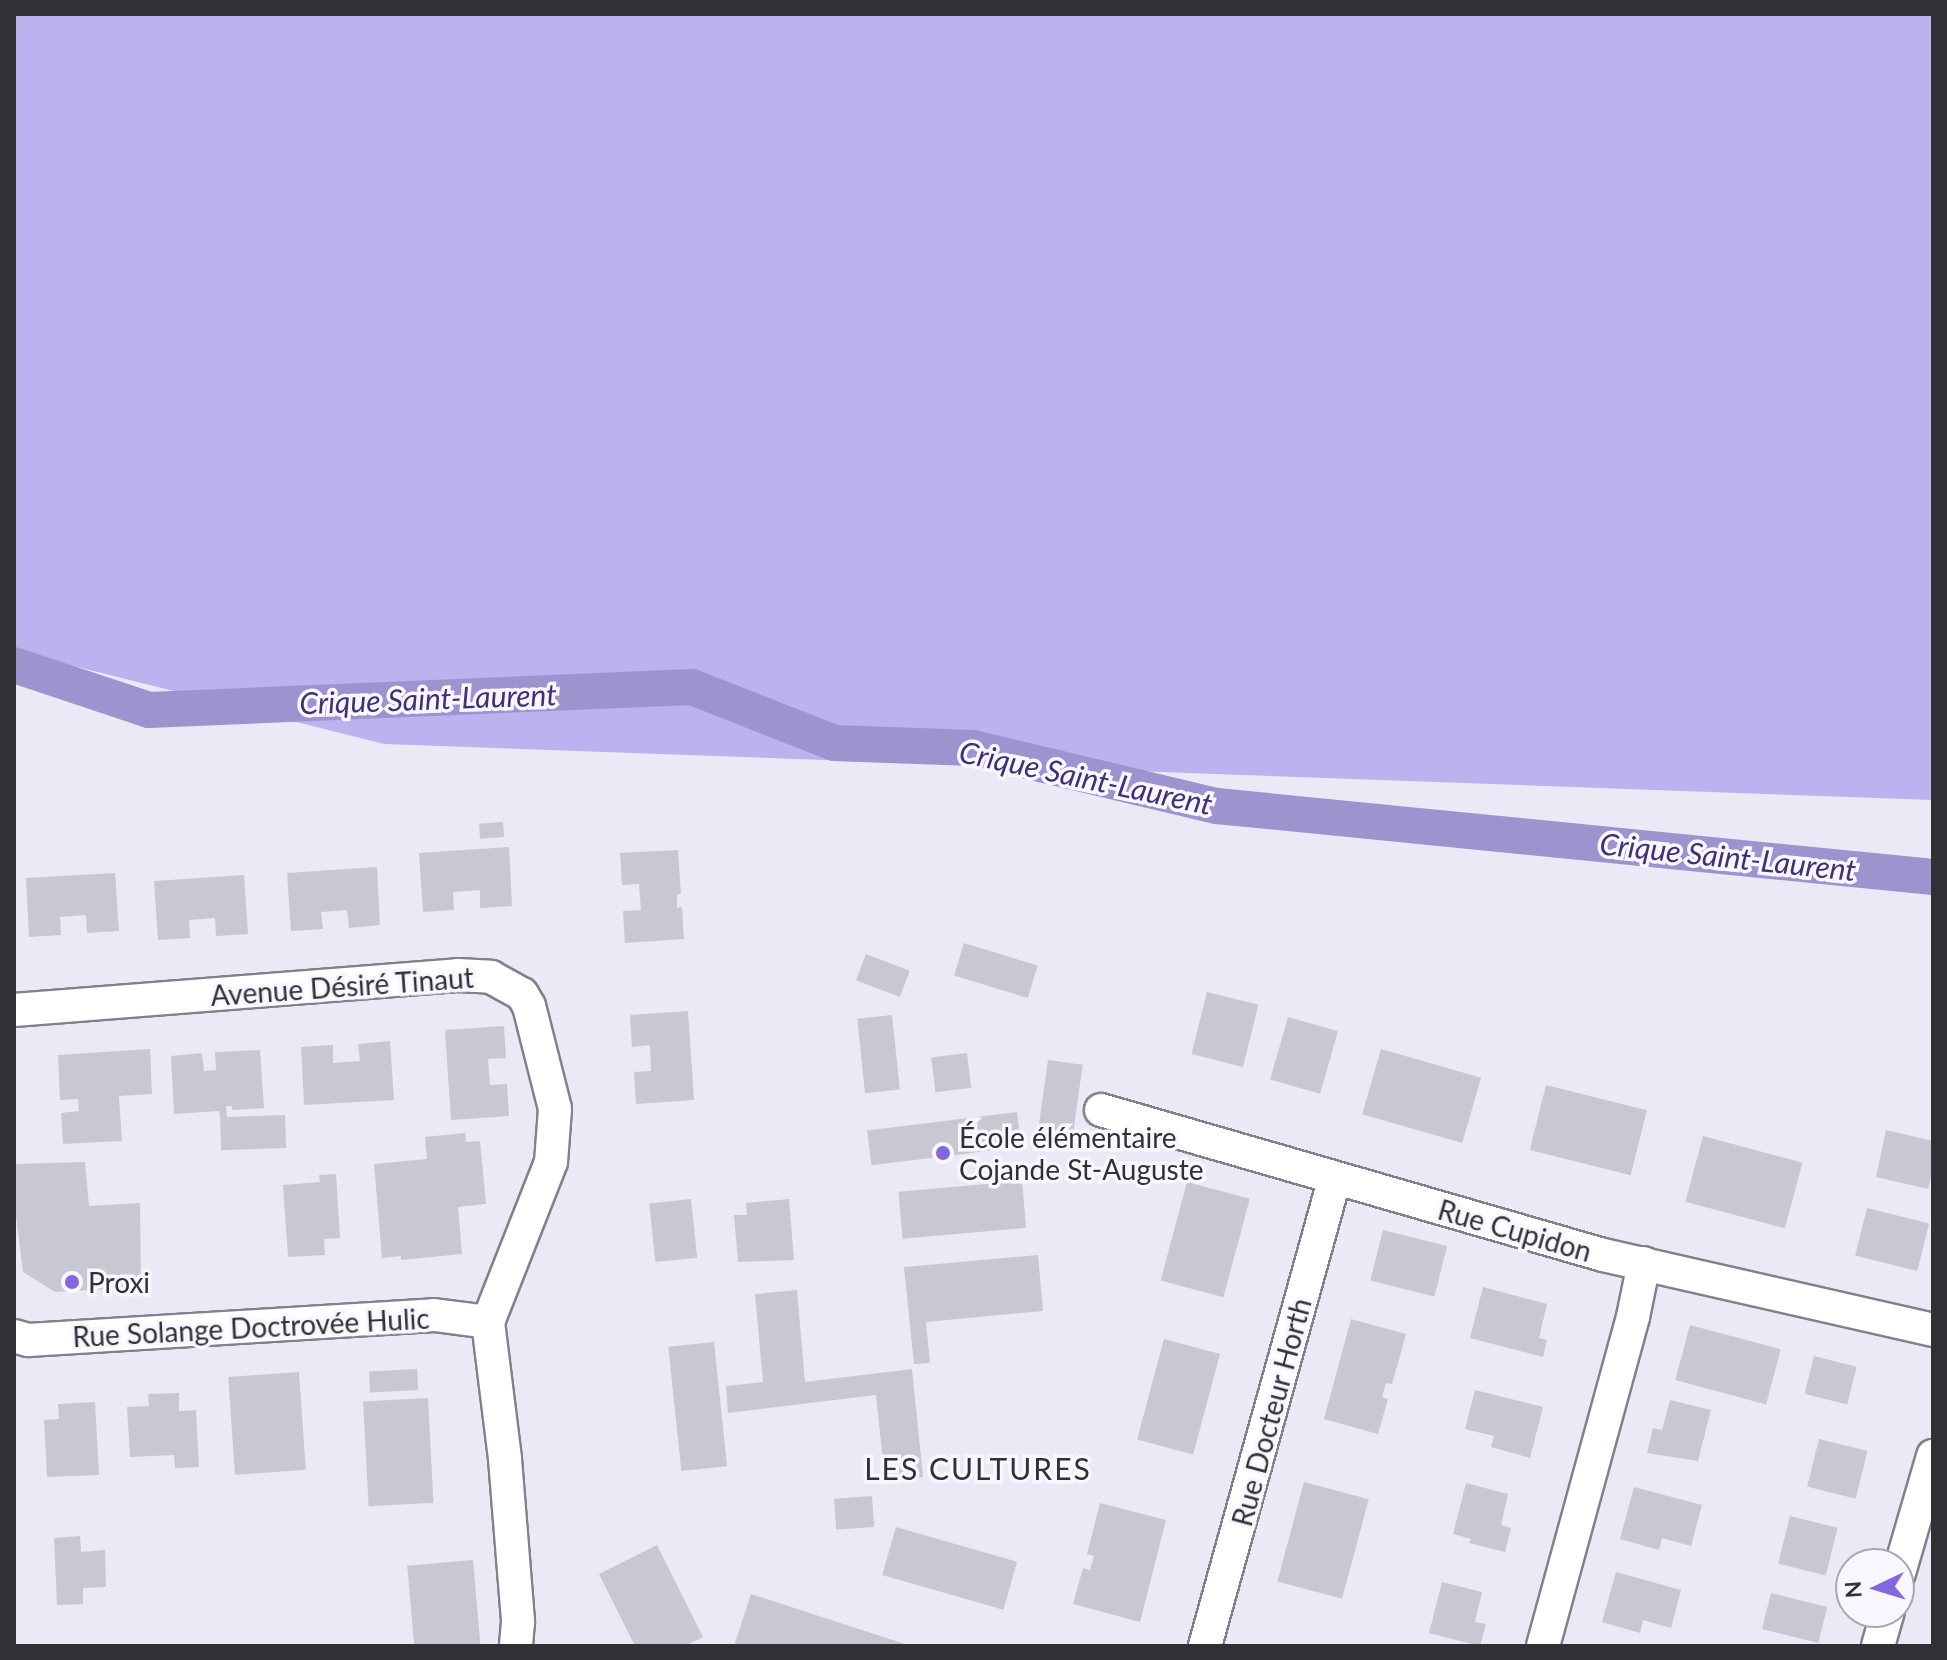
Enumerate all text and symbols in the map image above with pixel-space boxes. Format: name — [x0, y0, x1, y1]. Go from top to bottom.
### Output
water label: Crique Saint-Laurent — [299, 676, 557, 720]
water label: Crique Saint-Laurent — [956, 733, 1216, 821]
water label: Crique Saint-Laurent — [1598, 825, 1858, 887]
street label: Avenue Désiré Tinaut — [209, 960, 475, 1012]
place label: École élémentaire Cojande St-Auguste — [959, 1120, 1203, 1186]
marker: École élémentaire Cojande St-Auguste — [934, 1144, 952, 1162]
street label: Rue Cupidon — [1434, 1192, 1596, 1268]
place label: Proxi — [88, 1265, 150, 1299]
marker: Proxi — [63, 1273, 81, 1291]
street label: Rue Docteur Horth — [1224, 1294, 1318, 1530]
street label: Rue Solange Doctrovée Hulic — [72, 1301, 430, 1353]
district label: LES CULTURES — [864, 1450, 1092, 1486]
north arrow — [1835, 1548, 1915, 1628]
text: N — [1838, 1580, 1867, 1599]

